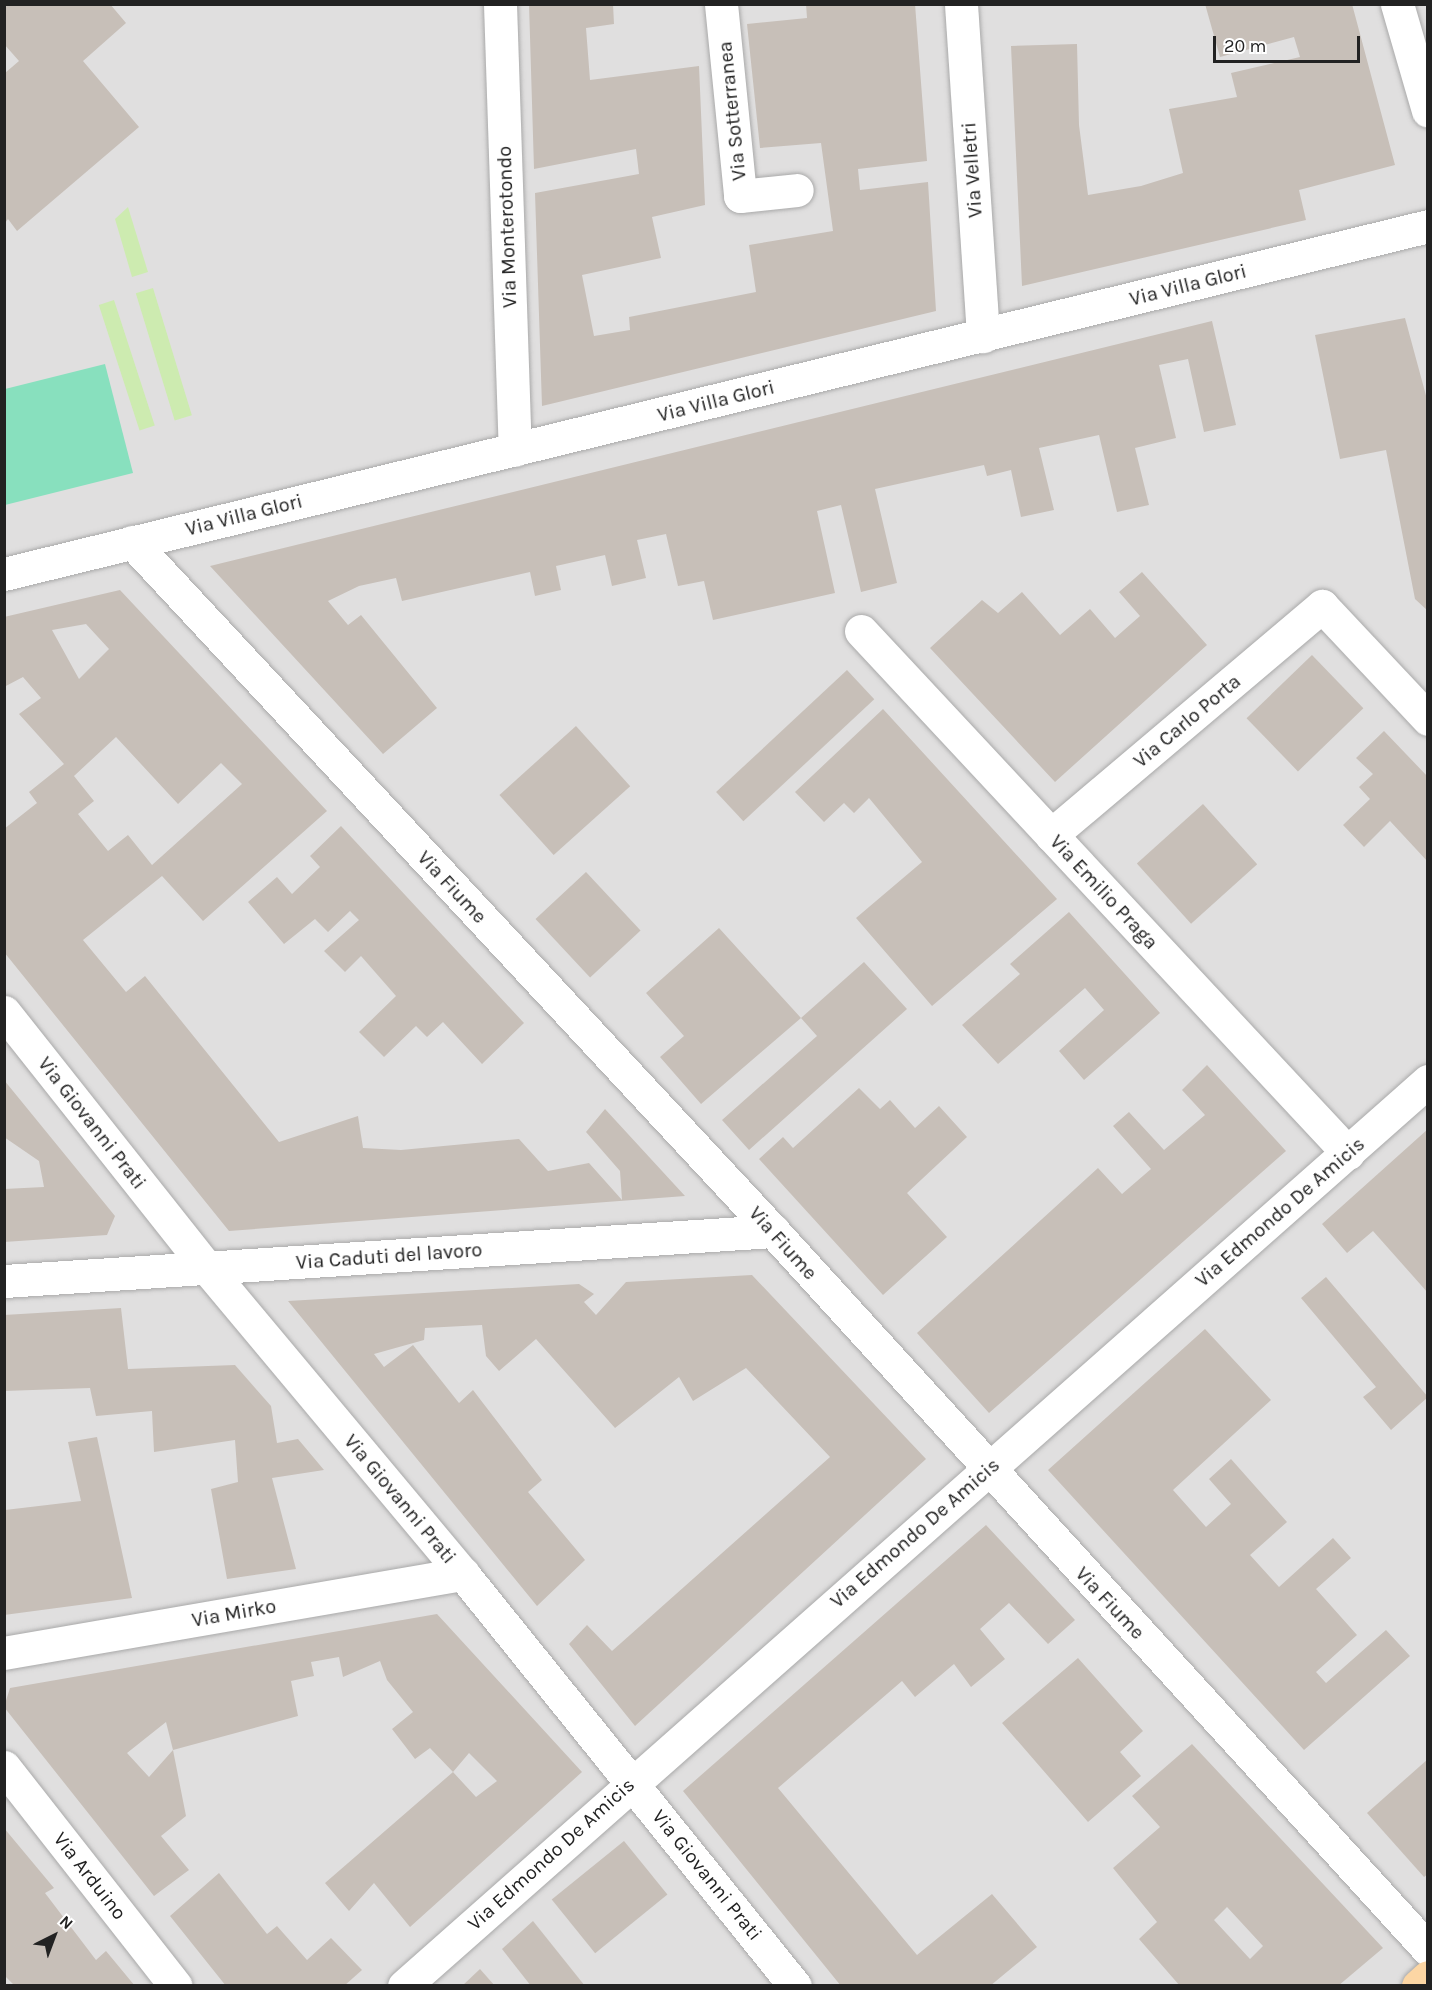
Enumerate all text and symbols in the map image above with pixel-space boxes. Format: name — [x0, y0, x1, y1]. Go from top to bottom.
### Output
scale bar — [1216, 24, 1363, 62]
text: 20 m — [1224, 35, 1266, 57]
street label: Via Sotterranea — [713, 40, 751, 182]
street label: Via Velletri — [957, 121, 987, 219]
street label: Via Monterotondo — [492, 146, 522, 308]
street label: Via Villa Glori — [1127, 259, 1249, 311]
street label: Via Villa Glori — [655, 375, 777, 427]
street label: Via Villa Glori — [183, 489, 305, 541]
street label: Via Carlo Porta — [1129, 669, 1245, 773]
street label: Via Emilio Praga — [1045, 830, 1163, 954]
street label: Via Fiume — [412, 846, 492, 928]
street label: Via Giovanni Prati — [33, 1052, 151, 1194]
street label: Via Edmondo De Amicis — [1190, 1132, 1370, 1292]
street label: Via Fiume — [744, 1201, 822, 1285]
street label: Via Caduti del lavoro — [295, 1238, 483, 1274]
street label: Via Giovanni Prati — [339, 1429, 461, 1569]
street label: Via Edmondo De Amicis — [825, 1453, 1005, 1613]
street label: Via Fiume — [1070, 1562, 1150, 1644]
street label: Via Mirko — [190, 1594, 278, 1632]
street label: Via Edmondo De Amicis — [463, 1773, 639, 1935]
street label: Via Giovanni Prati — [647, 1805, 767, 1945]
street label: Via Arduino — [48, 1827, 132, 1925]
north arrow — [24, 1906, 84, 1966]
text: N — [56, 1911, 77, 1933]

